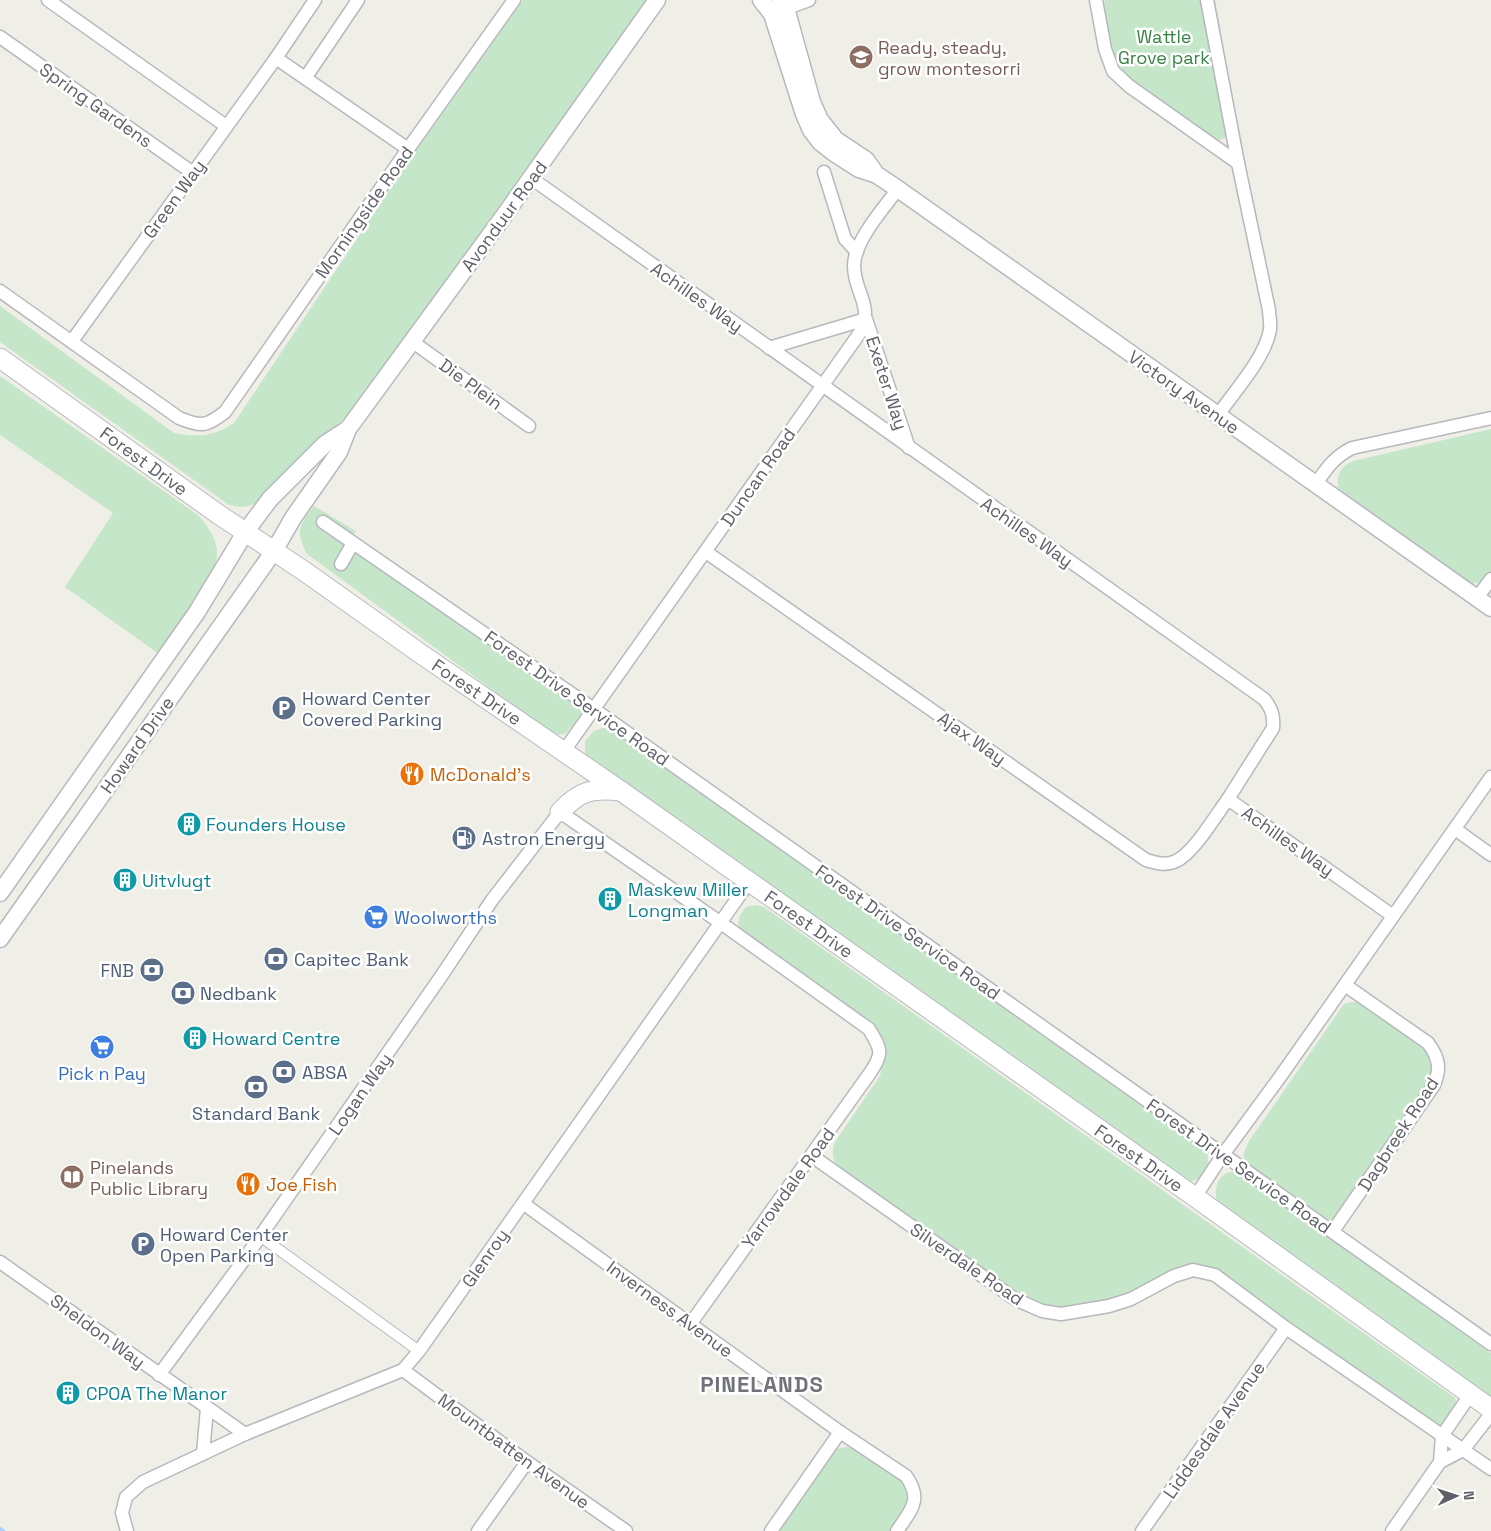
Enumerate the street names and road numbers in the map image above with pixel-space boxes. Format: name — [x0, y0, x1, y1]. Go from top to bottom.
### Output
street label: Spring Gardens — [35, 58, 157, 152]
street label: Morningside Road — [310, 141, 418, 283]
street label: Green Way — [138, 155, 210, 243]
street label: Avonduur Road — [456, 156, 552, 276]
street label: Achilles Way — [646, 257, 748, 337]
street label: Exeter Way — [861, 333, 913, 433]
street label: Victory Avenue — [1124, 345, 1244, 439]
street label: Die Plein — [435, 353, 507, 415]
street label: Forest Drive — [96, 421, 192, 501]
street label: Duncan Road — [716, 423, 800, 531]
street label: Achilles Way — [976, 492, 1078, 572]
street label: Forest Drive Service Road — [480, 625, 674, 771]
street label: Forest Drive — [428, 654, 526, 730]
street label: Howard Drive — [95, 692, 179, 798]
street label: Ajax Way — [933, 706, 1011, 770]
street label: Achilles Way — [1237, 801, 1339, 881]
street label: Forest Drive Service Road — [811, 859, 1005, 1005]
street label: Forest Drive — [760, 885, 858, 963]
street label: Logan Way — [323, 1048, 397, 1140]
street label: Dagbreek Road — [1353, 1073, 1443, 1195]
street label: Forest Drive Service Road — [1142, 1093, 1336, 1239]
street label: Forest Drive — [1090, 1119, 1188, 1197]
street label: Yarrowdale Road — [736, 1123, 840, 1253]
street label: Silverdale Road — [906, 1218, 1028, 1310]
street label: Glenroy — [456, 1224, 514, 1292]
street label: Inverness Avenue — [602, 1255, 738, 1363]
street label: Sheldon Way — [46, 1289, 150, 1373]
street label: Liddesdale Avenue — [1158, 1357, 1270, 1503]
street label: Mountbatten Avenue — [433, 1388, 595, 1514]

